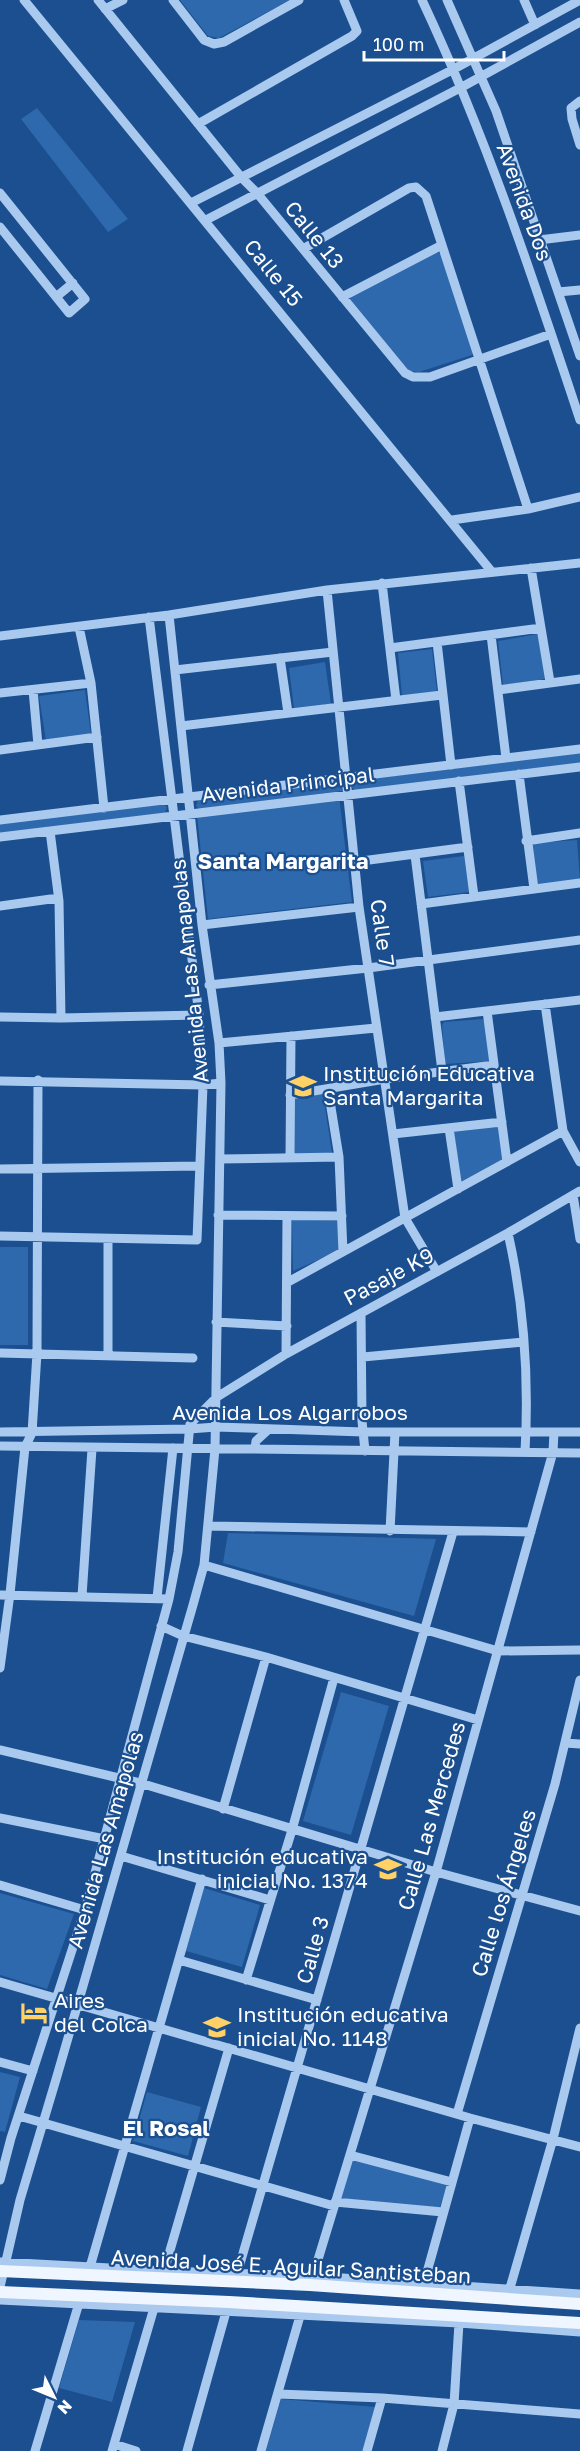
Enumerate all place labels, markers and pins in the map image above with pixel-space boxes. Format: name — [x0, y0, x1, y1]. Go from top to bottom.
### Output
place label: Institución Educativa Santa Margarita — [323, 1060, 535, 1110]
school or university icon: Institución Educativa Santa Margarita — [288, 1071, 318, 1101]
place label: Institución educativa inicial No. 1374 — [156, 1843, 368, 1893]
school or university icon: Institución educativa inicial No. 1374 — [373, 1854, 403, 1884]
place label: Aires del Colca — [54, 1987, 148, 2037]
hotel icon: Aires del Colca — [19, 1998, 49, 2028]
place label: Institución educativa inicial No. 1148 — [237, 2001, 449, 2051]
school or university icon: Institución educativa inicial No. 1148 — [202, 2012, 232, 2042]

